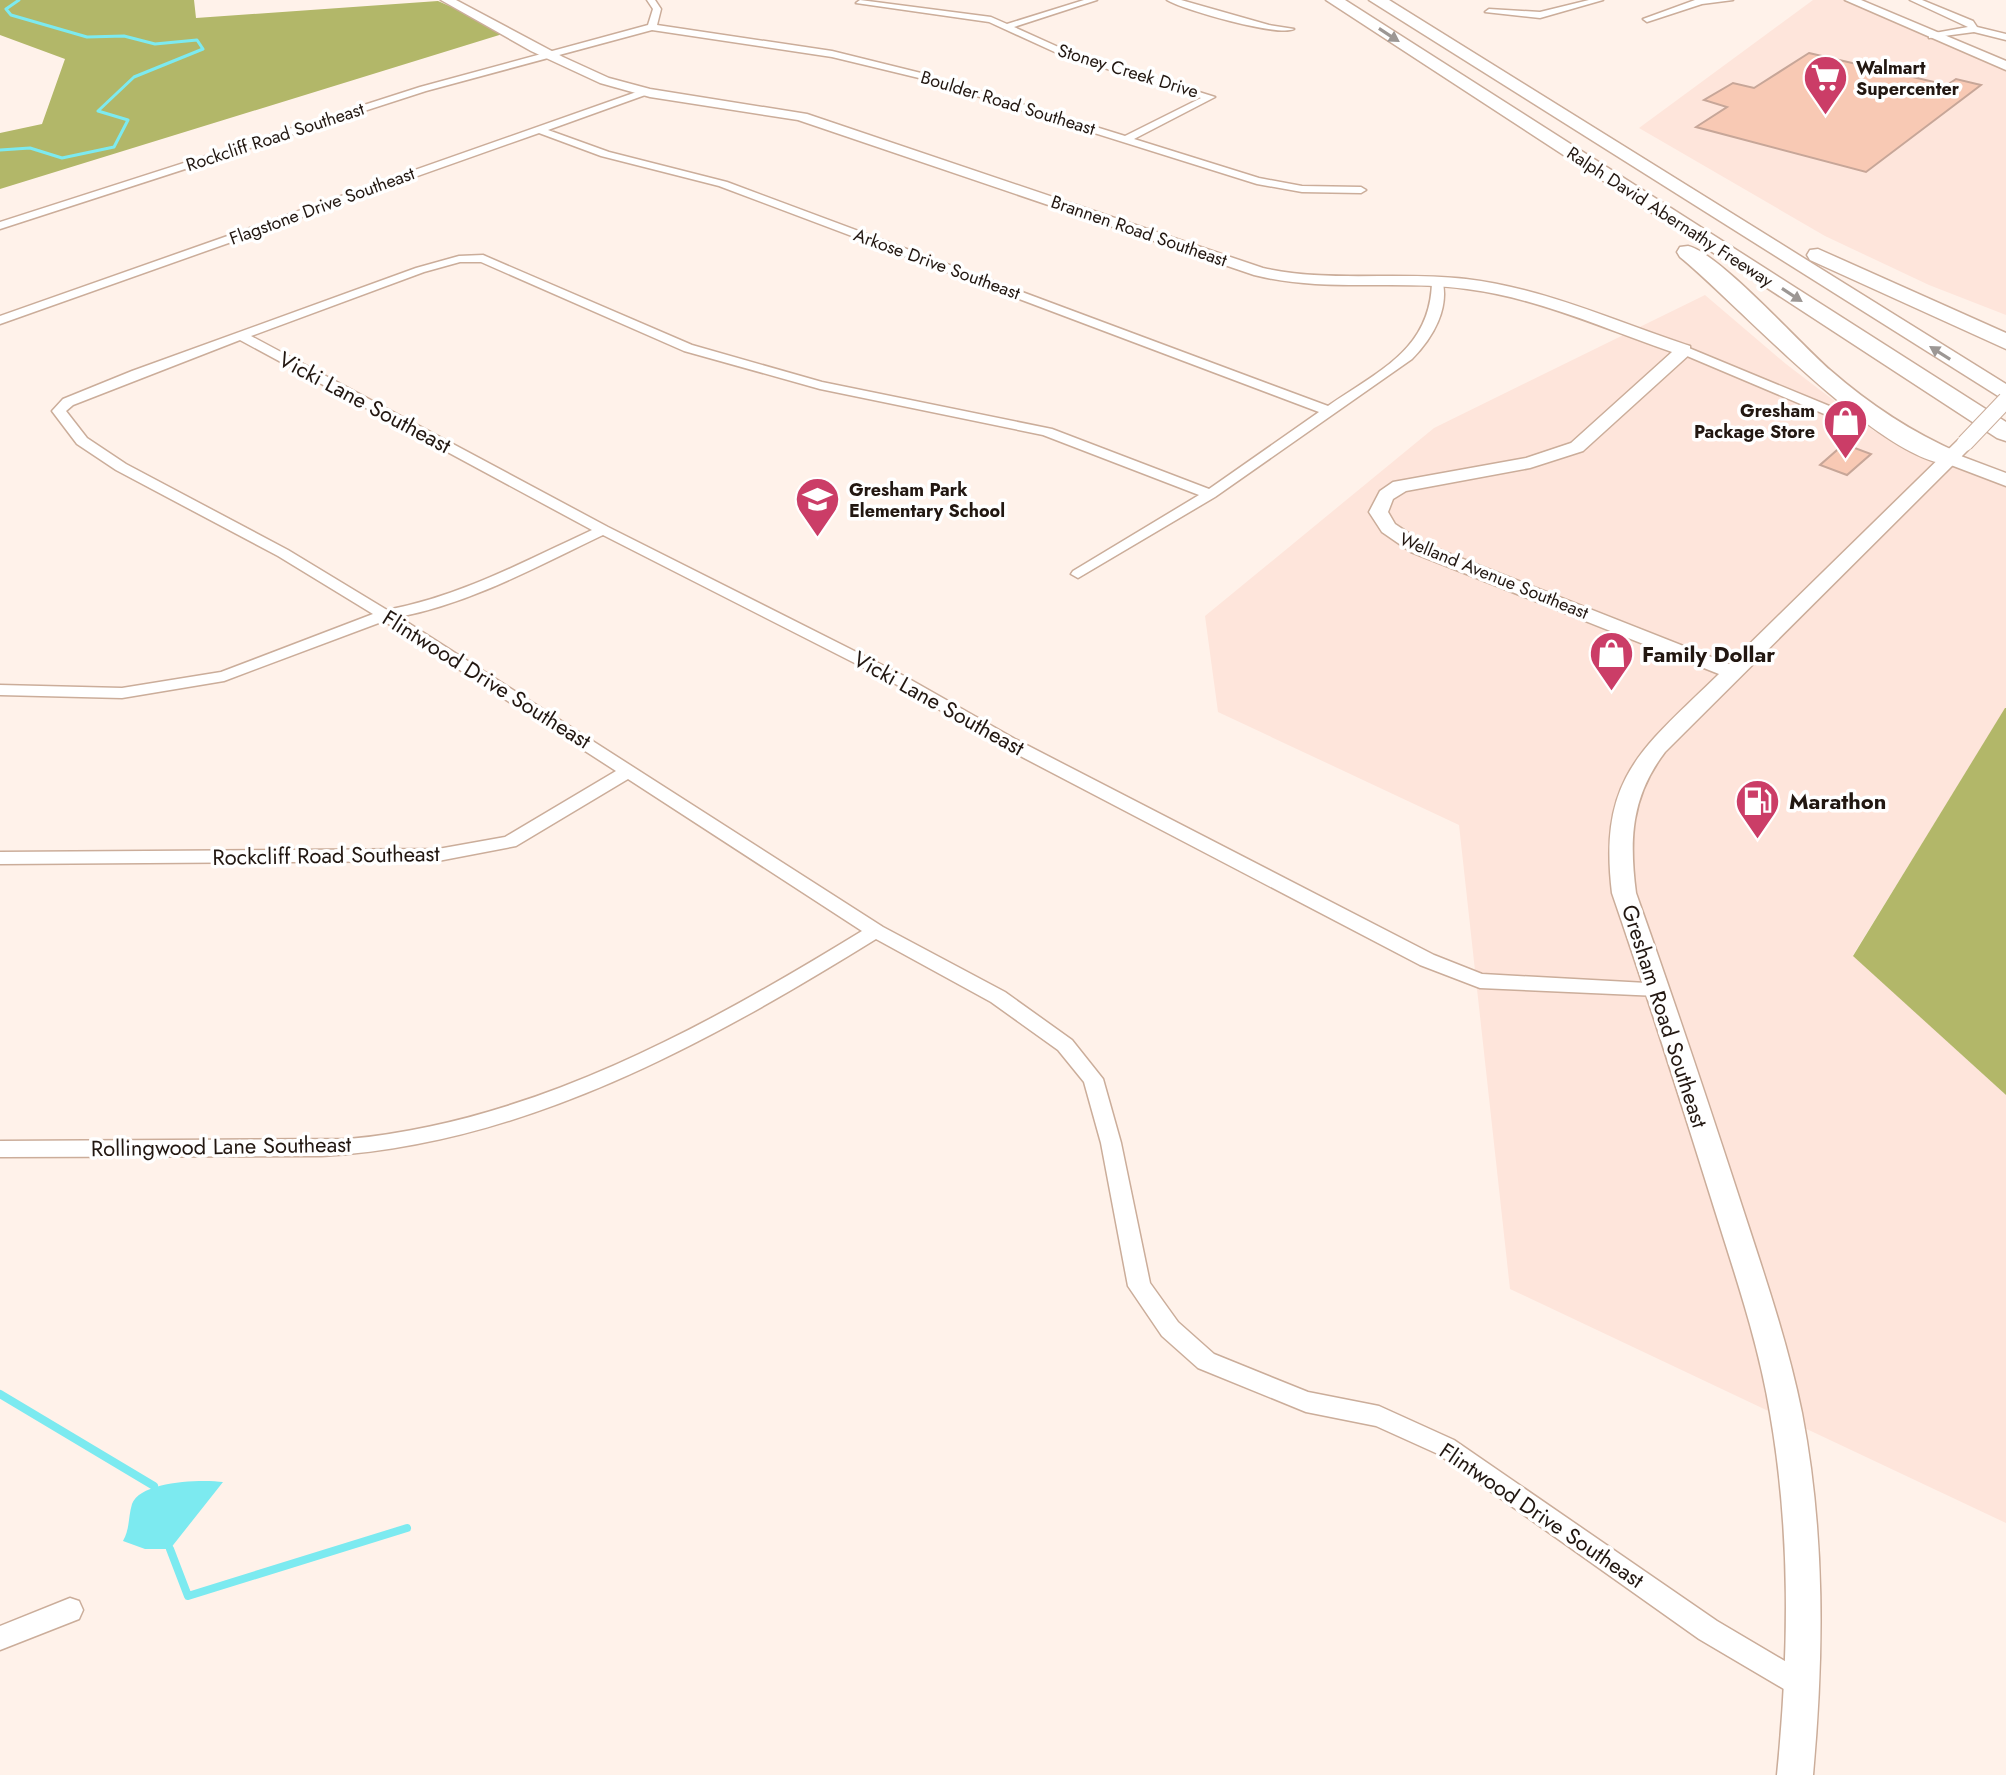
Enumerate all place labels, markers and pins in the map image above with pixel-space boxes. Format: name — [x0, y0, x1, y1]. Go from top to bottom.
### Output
supermarket icon: Walmart Supercenter — [1801, 54, 1849, 117]
place label: Walmart Supercenter — [1856, 55, 1960, 102]
shop icon: Gresham Package Store — [1822, 397, 1870, 460]
place label: Gresham Package Store — [1694, 398, 1815, 445]
school or university icon: Gresham Park Elementary School — [794, 476, 842, 539]
place label: Gresham Park Elementary School — [849, 477, 1005, 524]
shop icon: Family Dollar — [1587, 630, 1635, 693]
place label: Family Dollar — [1642, 638, 1775, 670]
fuel station icon: Marathon — [1734, 777, 1782, 840]
place label: Marathon — [1789, 785, 1887, 817]

